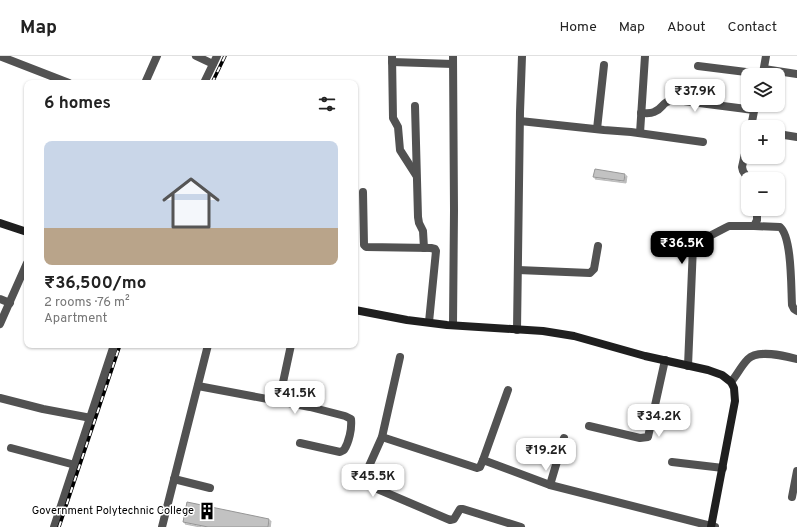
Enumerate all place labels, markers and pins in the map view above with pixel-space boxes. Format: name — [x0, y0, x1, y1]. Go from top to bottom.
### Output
pin: ₹37.9K — [662, 79, 728, 113]
pin: ₹36.5K — [649, 231, 715, 265]
pin: ₹41.5K — [262, 381, 328, 415]
pin: ₹34.2K — [626, 404, 692, 438]
pin: ₹19.2K — [513, 438, 579, 472]
pin: ₹45.5K — [340, 464, 406, 498]
building icon: Government Polytechnic College — [197, 501, 217, 521]
place label: Government Polytechnic College — [32, 504, 194, 518]

